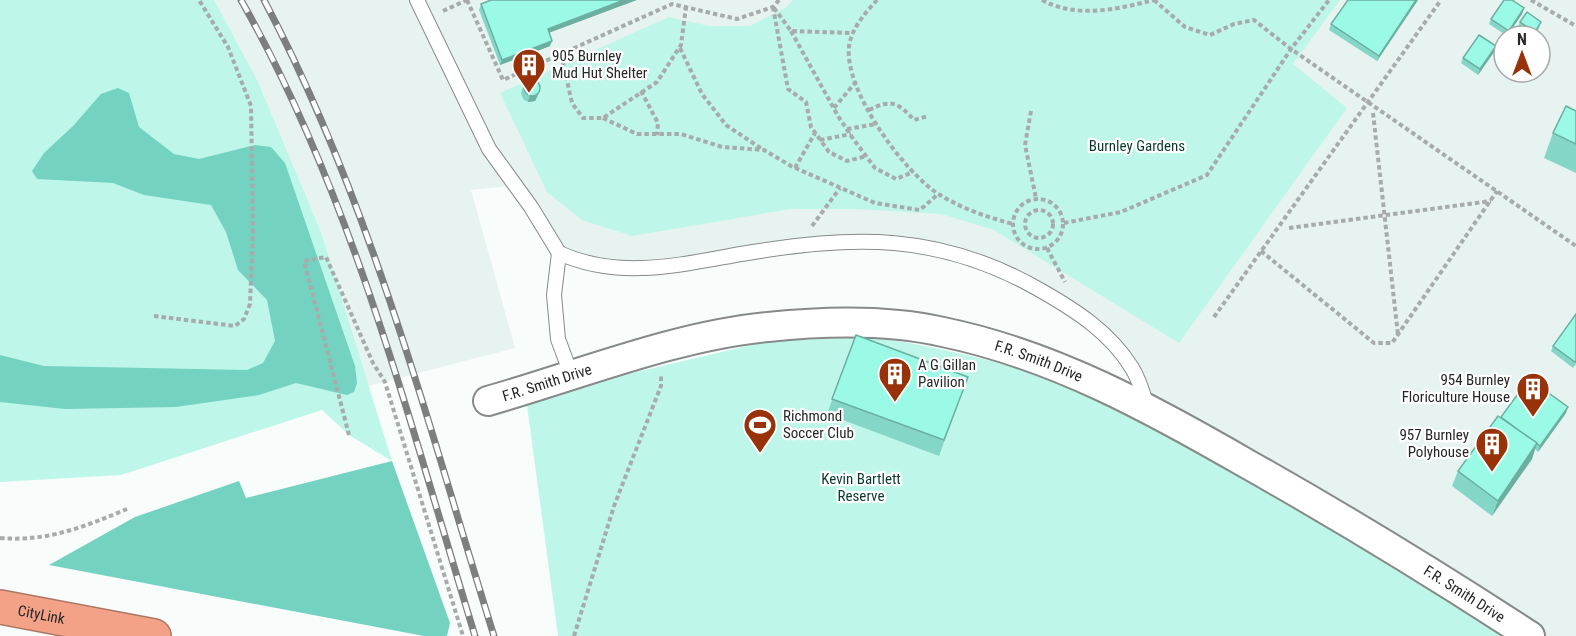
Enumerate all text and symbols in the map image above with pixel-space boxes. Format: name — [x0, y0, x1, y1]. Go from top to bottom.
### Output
north arrow — [1492, 24, 1552, 84]
text: N — [1517, 30, 1527, 49]
building icon: 905 Burnley Mud Hut Shelter — [511, 47, 547, 94]
place label: 905 Burnley Mud Hut Shelter — [552, 47, 648, 82]
park label: Burnley Gardens — [1089, 137, 1185, 155]
street label: F.R. Smith Drive — [993, 337, 1085, 386]
building icon: A G Gillan Pavilion — [877, 356, 913, 403]
place label: A G Gillan Pavilion — [918, 356, 976, 391]
street label: F.R. Smith Drive — [500, 360, 594, 405]
place label: 954 Burnley Floriculture House — [1402, 371, 1510, 406]
building icon: 954 Burnley Floriculture House — [1515, 371, 1551, 418]
sports icon: Richmond Soccer Club — [742, 407, 778, 454]
place label: Richmond Soccer Club — [783, 407, 854, 442]
place label: 957 Burnley Polyhouse — [1399, 426, 1469, 461]
building icon: 957 Burnley Polyhouse — [1474, 426, 1510, 473]
park label: Kevin Bartlett Reserve — [821, 470, 901, 505]
street label: F.R. Smith Drive — [1420, 562, 1508, 626]
street label: CityLink — [16, 602, 66, 628]

